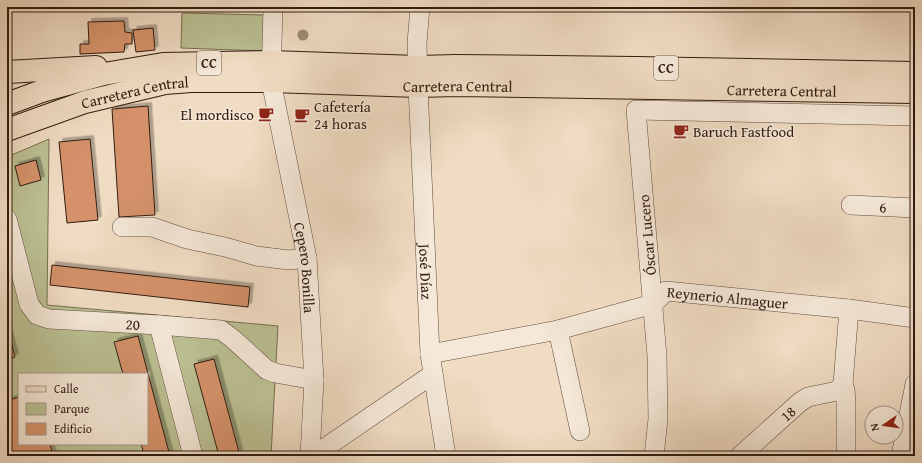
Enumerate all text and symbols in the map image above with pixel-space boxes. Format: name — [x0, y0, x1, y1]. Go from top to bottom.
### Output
road number: CC — [197, 51, 221, 75]
road number: CC — [654, 56, 678, 80]
street label: Carretera Central — [79, 71, 189, 113]
street label: Carretera Central — [403, 74, 513, 97]
street label: Carretera Central — [727, 79, 837, 101]
place label: Cafetería 24 horas — [314, 96, 371, 134]
place label: El mordisco — [180, 104, 254, 125]
cafe icon: El mordisco — [257, 105, 275, 123]
cafe icon: Cafetería 24 horas — [293, 106, 311, 124]
place label: Baruch Fastfood — [693, 121, 794, 142]
cafe icon: Baruch Fastfood — [672, 122, 690, 140]
street label: Óscar Lucero — [633, 193, 661, 276]
street label: 6 — [879, 196, 887, 217]
street label: Cepero Bonilla — [289, 220, 321, 314]
street label: José Díaz — [414, 241, 438, 300]
street label: Reynerio Almaguer — [666, 281, 789, 313]
street label: 20 — [125, 313, 141, 334]
legend — [18, 373, 148, 445]
text: Calle — [54, 380, 79, 397]
text: Parque — [54, 400, 90, 417]
street label: 18 — [775, 401, 800, 426]
north arrow — [864, 405, 904, 445]
text: Edificio — [54, 420, 92, 437]
text: N — [865, 421, 883, 433]

